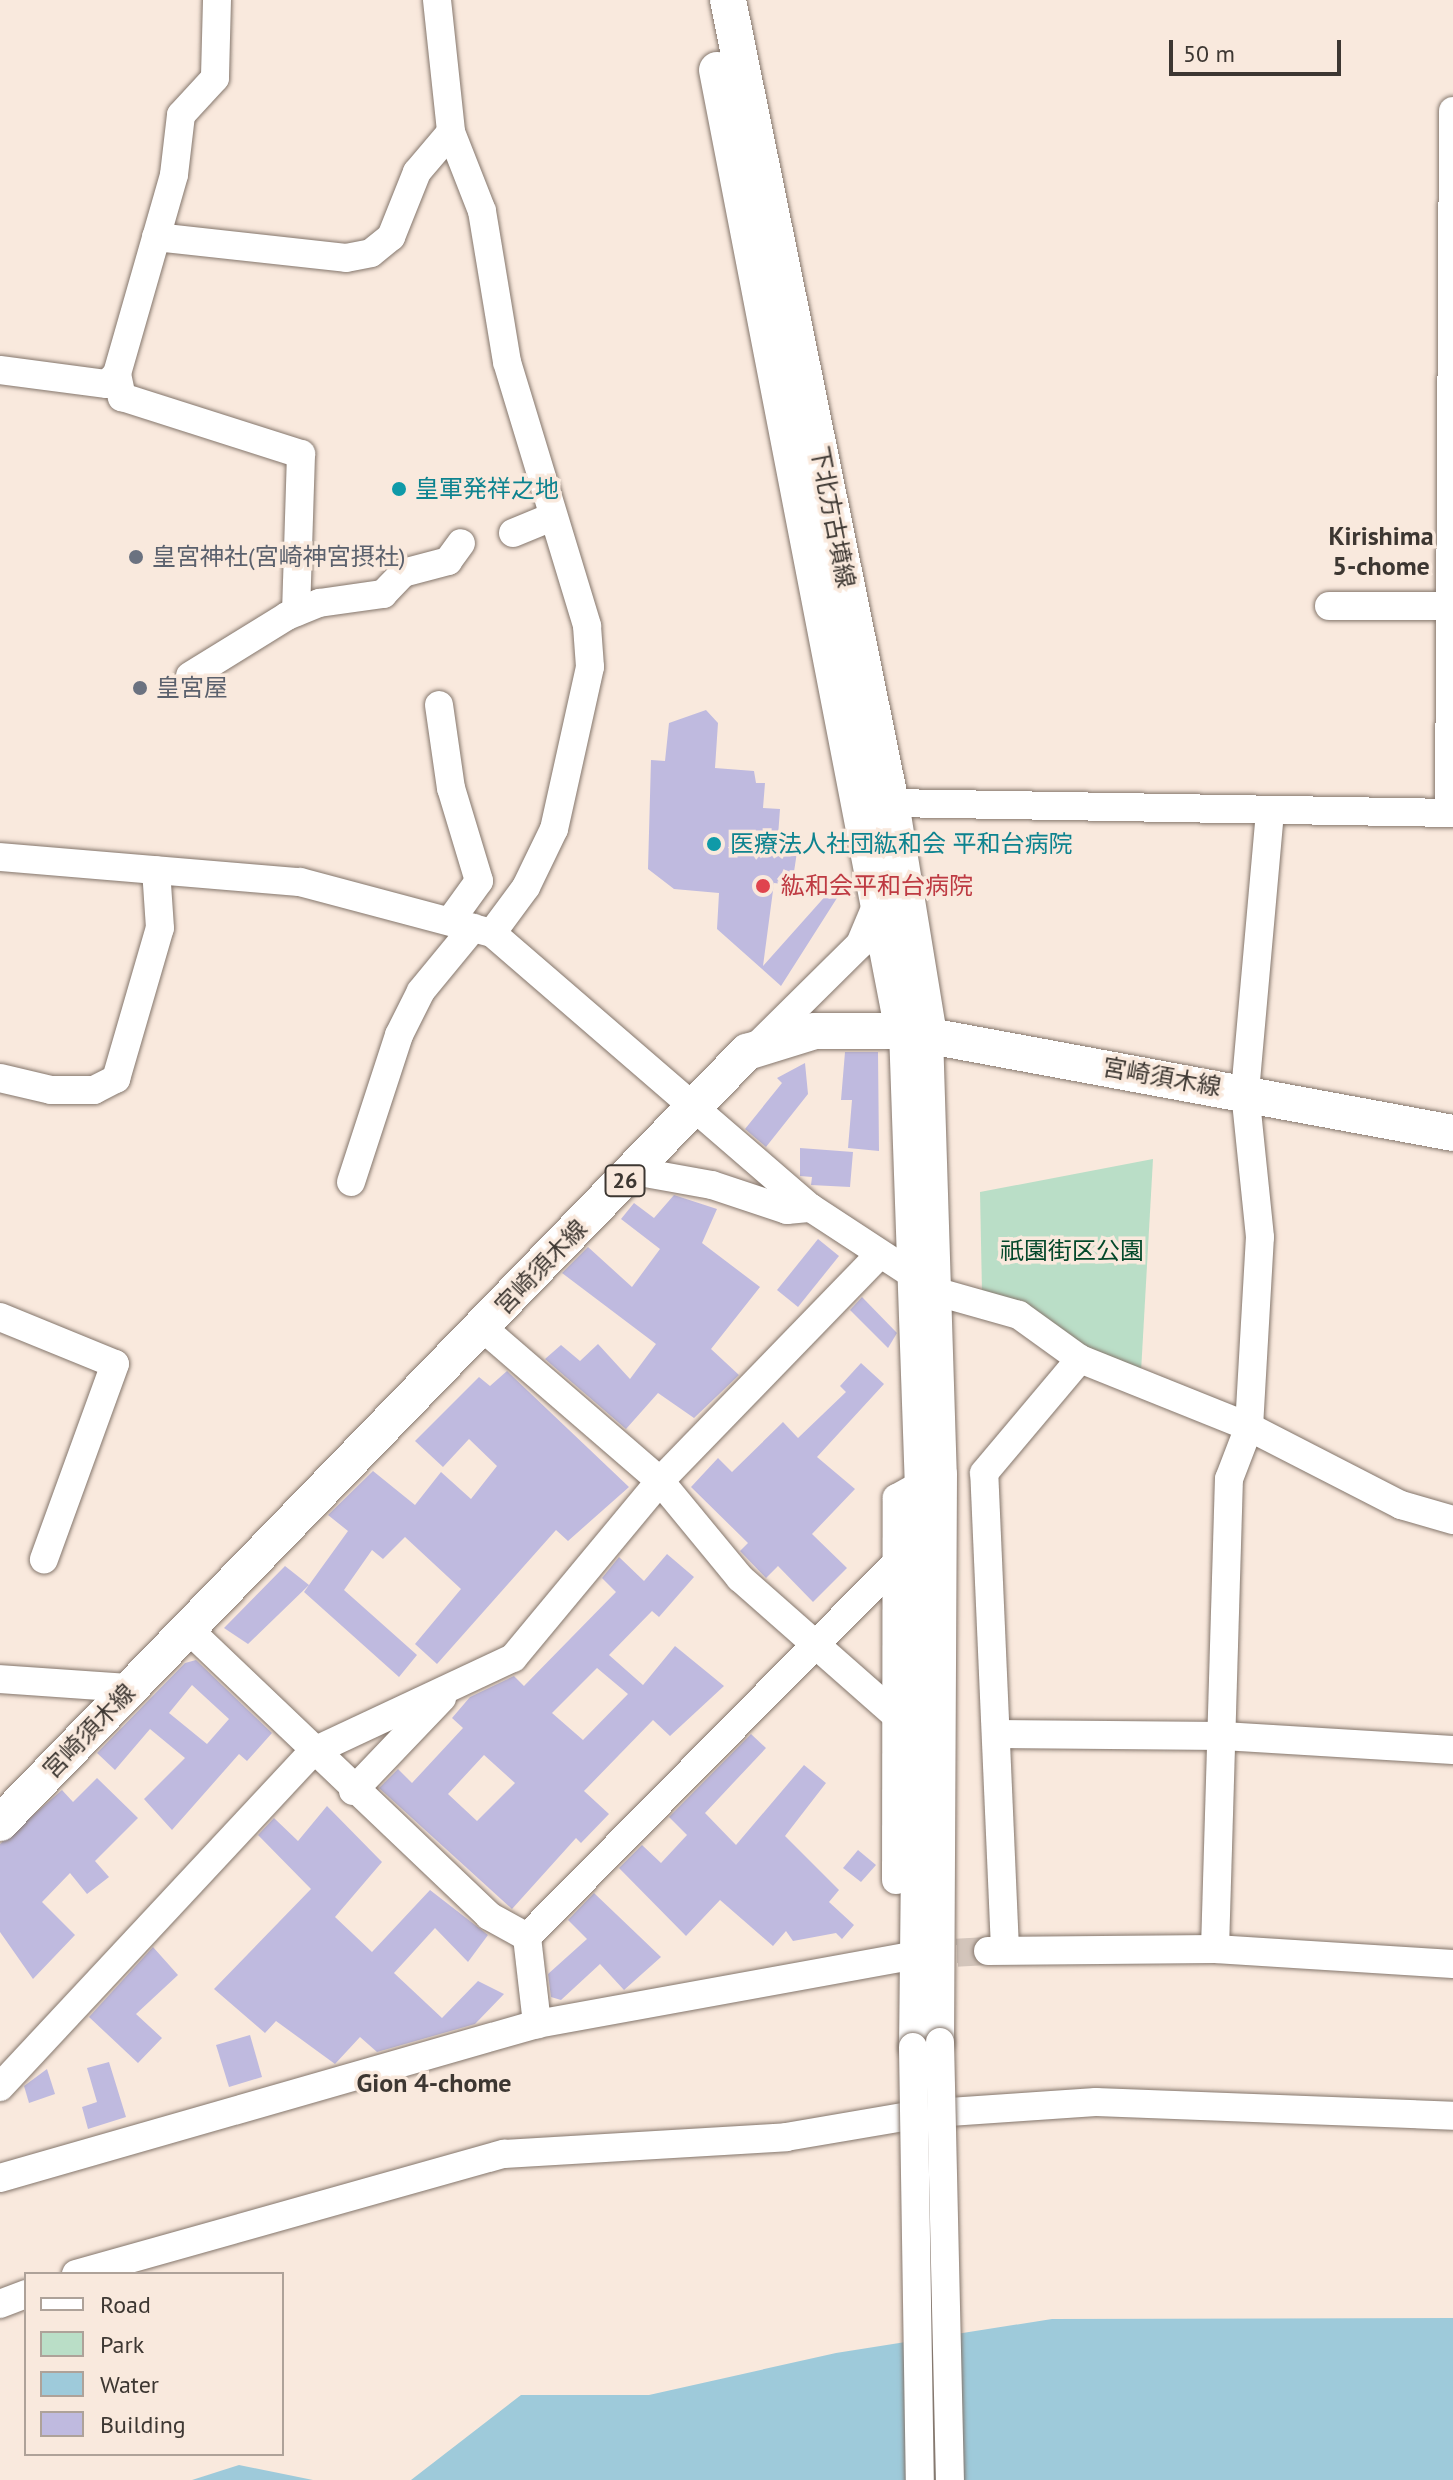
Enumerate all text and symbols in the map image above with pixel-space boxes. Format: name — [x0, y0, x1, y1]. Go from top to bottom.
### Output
scale bar — [1173, 24, 1345, 74]
text: 50 m — [1183, 38, 1235, 69]
street label: 下北方古墳線 — [805, 444, 861, 590]
place label: 皇軍発祥之地 — [415, 475, 559, 503]
marker: 皇軍発祥之地 — [390, 480, 408, 498]
district label: Kirishima 5-chome — [1328, 520, 1434, 582]
place label: 皇宮神社(宮崎神宮摂社) — [152, 543, 405, 571]
marker: 皇宮神社(宮崎神宮摂社) — [127, 548, 145, 566]
place label: 皇宮屋 — [156, 674, 228, 702]
marker: 皇宮屋 — [131, 679, 149, 697]
place label: 医療法人社団紘和会 平和台病院 — [730, 830, 1072, 858]
marker: 医療法人社団紘和会 平和台病院 — [705, 835, 723, 853]
place label: 紘和会平和台病院 — [781, 872, 973, 900]
marker: 紘和会平和台病院 — [752, 875, 774, 897]
street label: 宮崎須木線 — [1100, 1052, 1224, 1102]
road number: 26 — [603, 1163, 647, 1199]
street label: 宮崎須木線 — [489, 1214, 593, 1320]
park label: 祇園街区公園 — [1000, 1237, 1144, 1265]
street label: 宮崎須木線 — [37, 1678, 141, 1784]
district label: Gion 4-chome — [356, 2067, 512, 2099]
legend — [24, 2272, 284, 2456]
text: Road — [100, 2289, 151, 2320]
text: Park — [100, 2329, 144, 2360]
text: Water — [100, 2369, 159, 2400]
text: Building — [100, 2409, 186, 2440]

